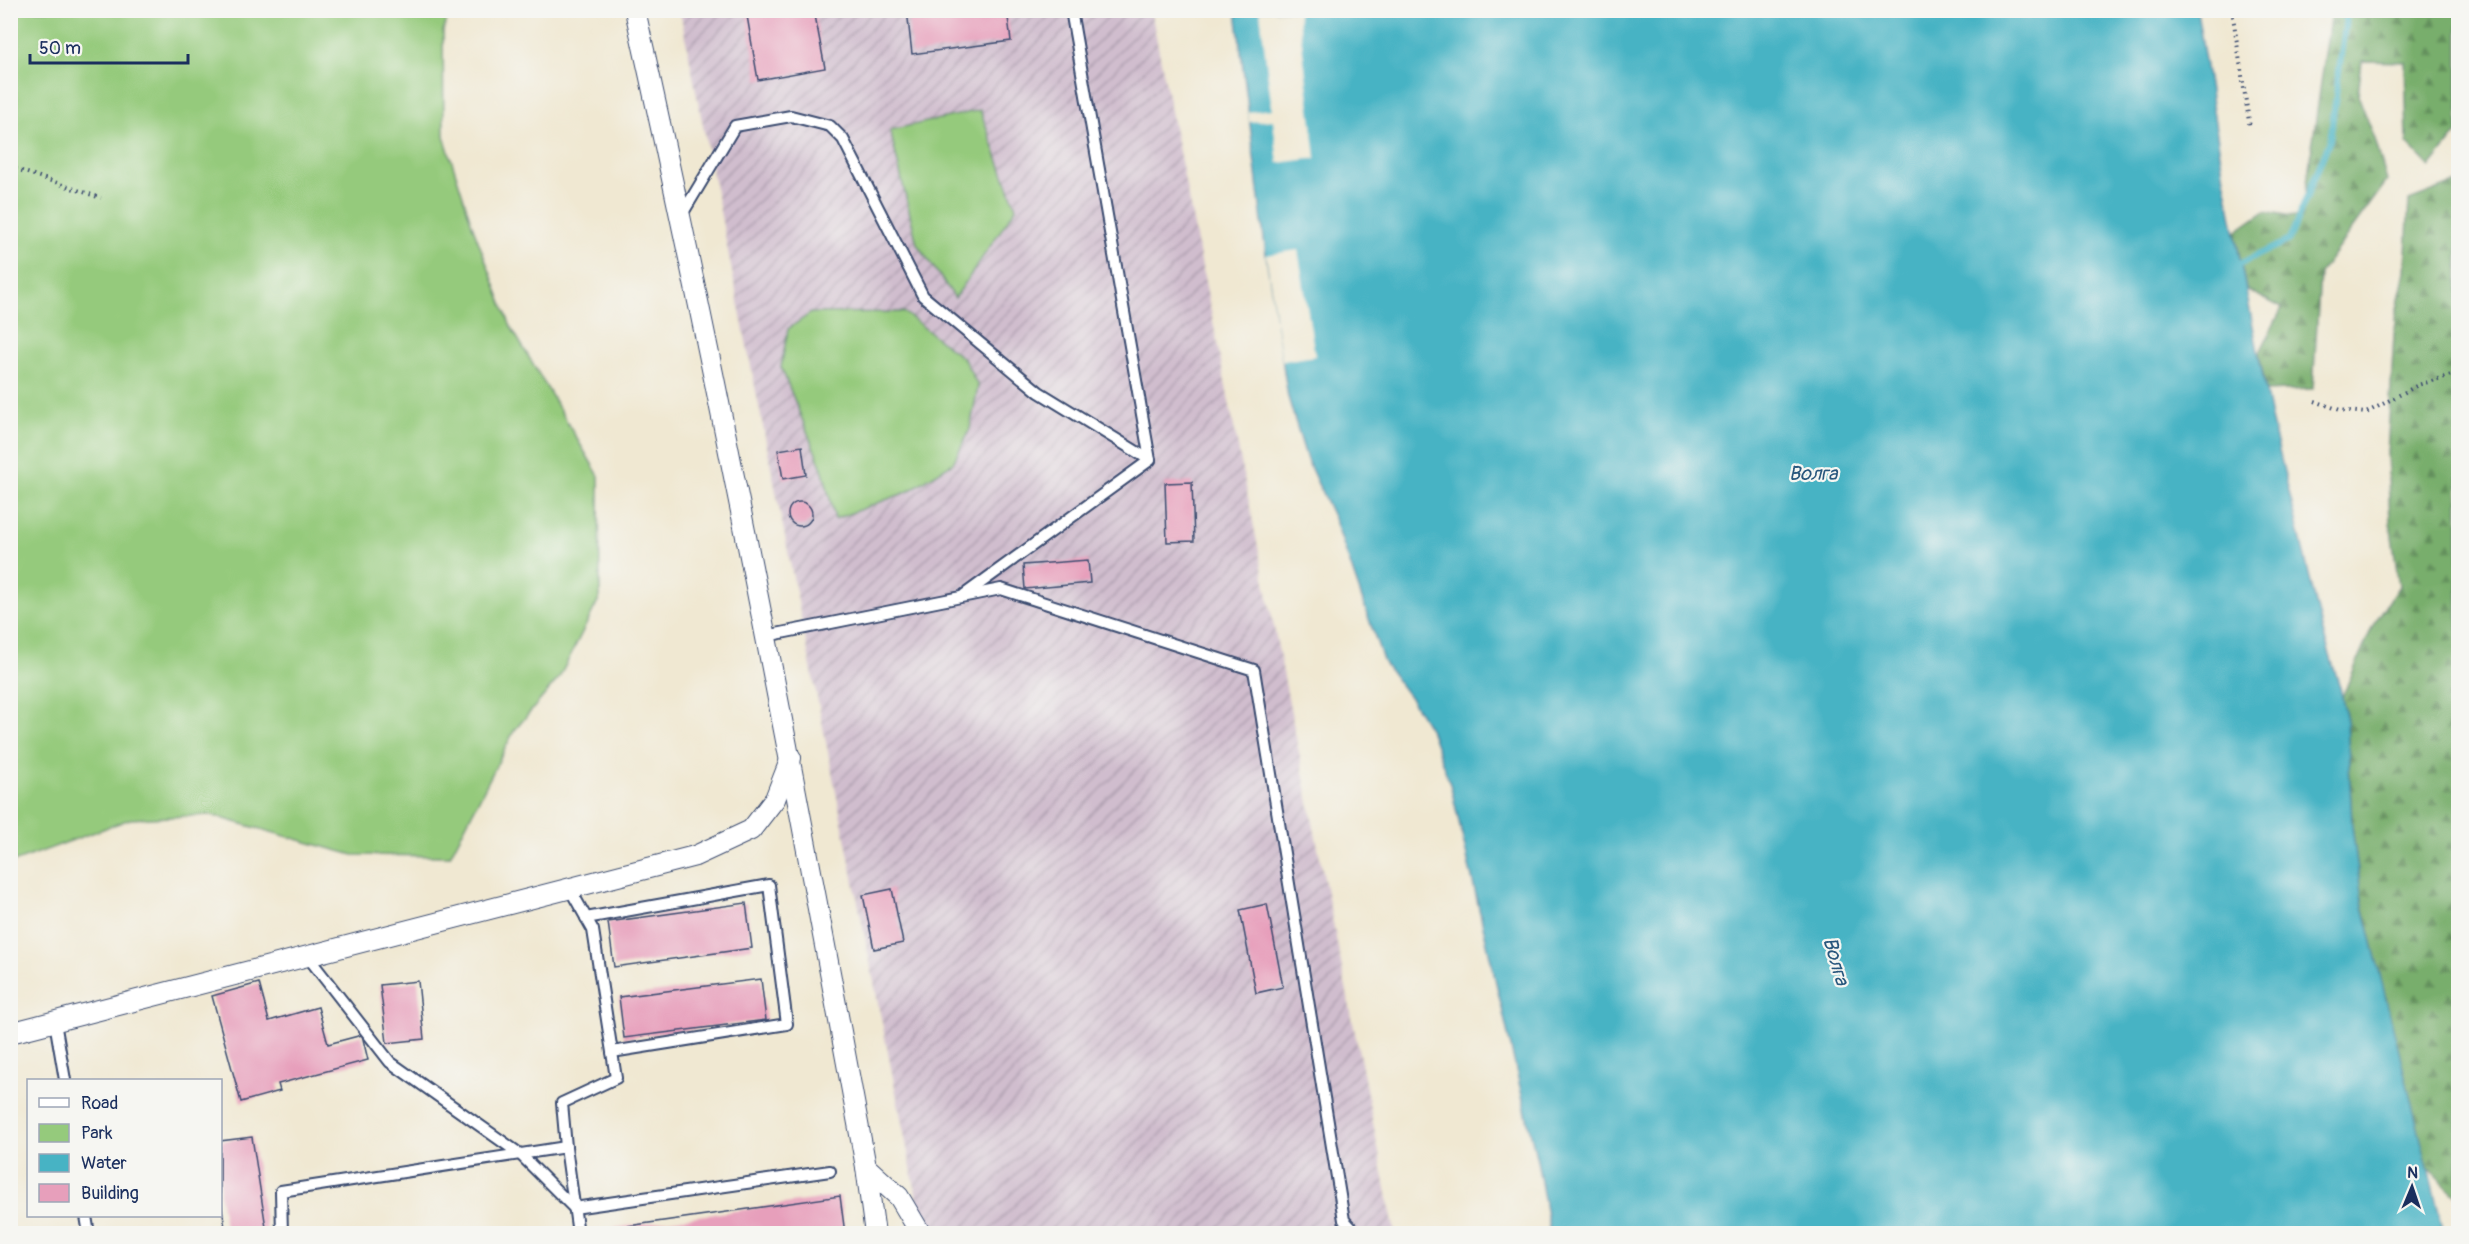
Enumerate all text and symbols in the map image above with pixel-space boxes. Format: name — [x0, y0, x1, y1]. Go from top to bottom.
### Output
scale bar — [30, 27, 188, 65]
text: 50 m — [39, 37, 81, 60]
water label: Волга — [1789, 461, 1839, 486]
water label: Волга — [1817, 934, 1855, 989]
legend — [27, 1079, 222, 1217]
text: Road — [81, 1092, 118, 1115]
text: Park — [81, 1122, 113, 1145]
text: Water — [81, 1152, 127, 1175]
north arrow — [2382, 1157, 2442, 1217]
text: N — [2407, 1163, 2418, 1183]
text: Building — [81, 1182, 139, 1205]

